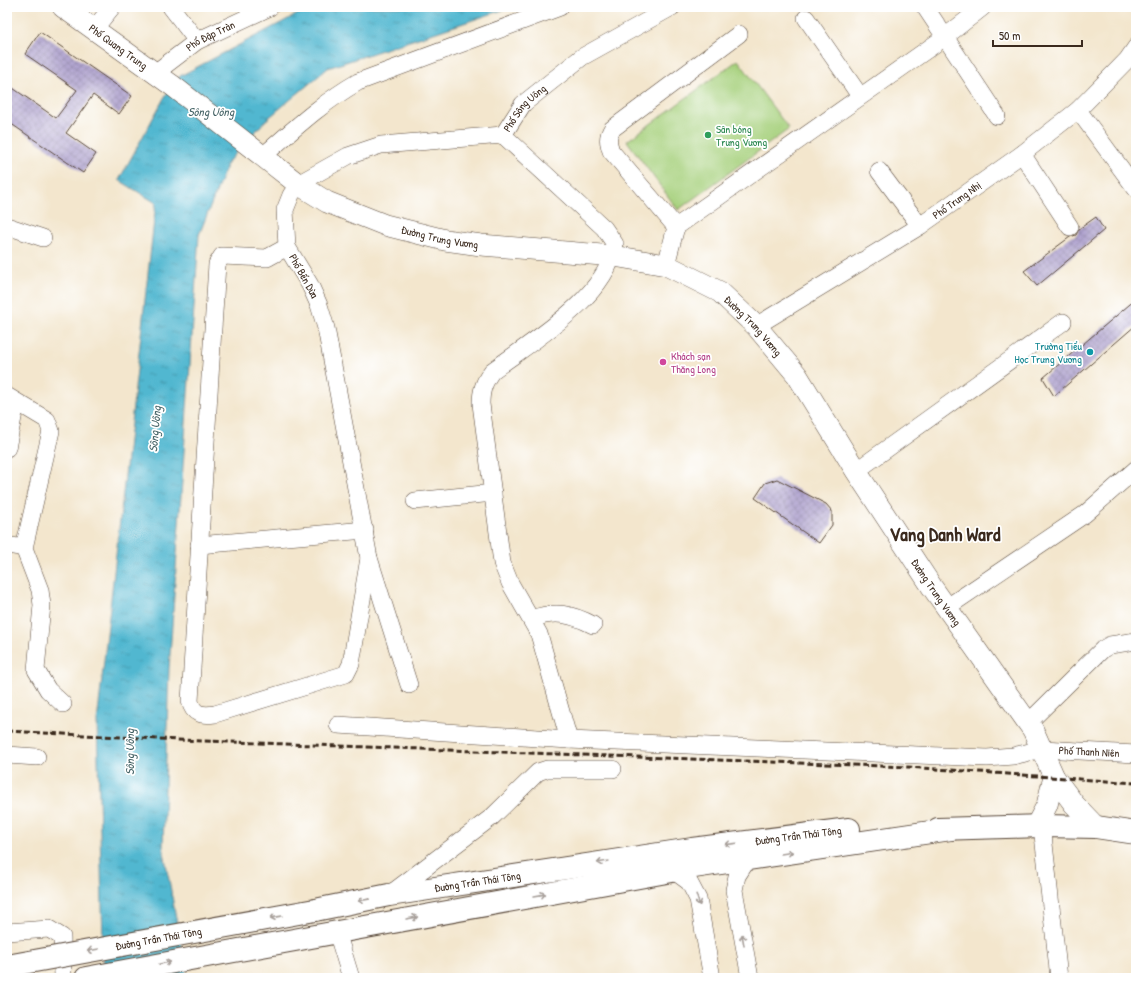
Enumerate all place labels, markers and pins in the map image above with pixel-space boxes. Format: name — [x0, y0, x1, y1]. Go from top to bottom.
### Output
place label: Sân bóng Trưng Vương — [716, 122, 767, 149]
marker: Sân bóng Trưng Vương — [703, 130, 713, 140]
place label: Trường Tiểu Học Trưng Vương — [1015, 339, 1083, 366]
marker: Trường Tiểu Học Trưng Vương — [1085, 347, 1095, 357]
place label: Khách sạn Thăng Long — [671, 349, 716, 376]
marker: Khách sạn Thăng Long — [658, 357, 668, 367]

